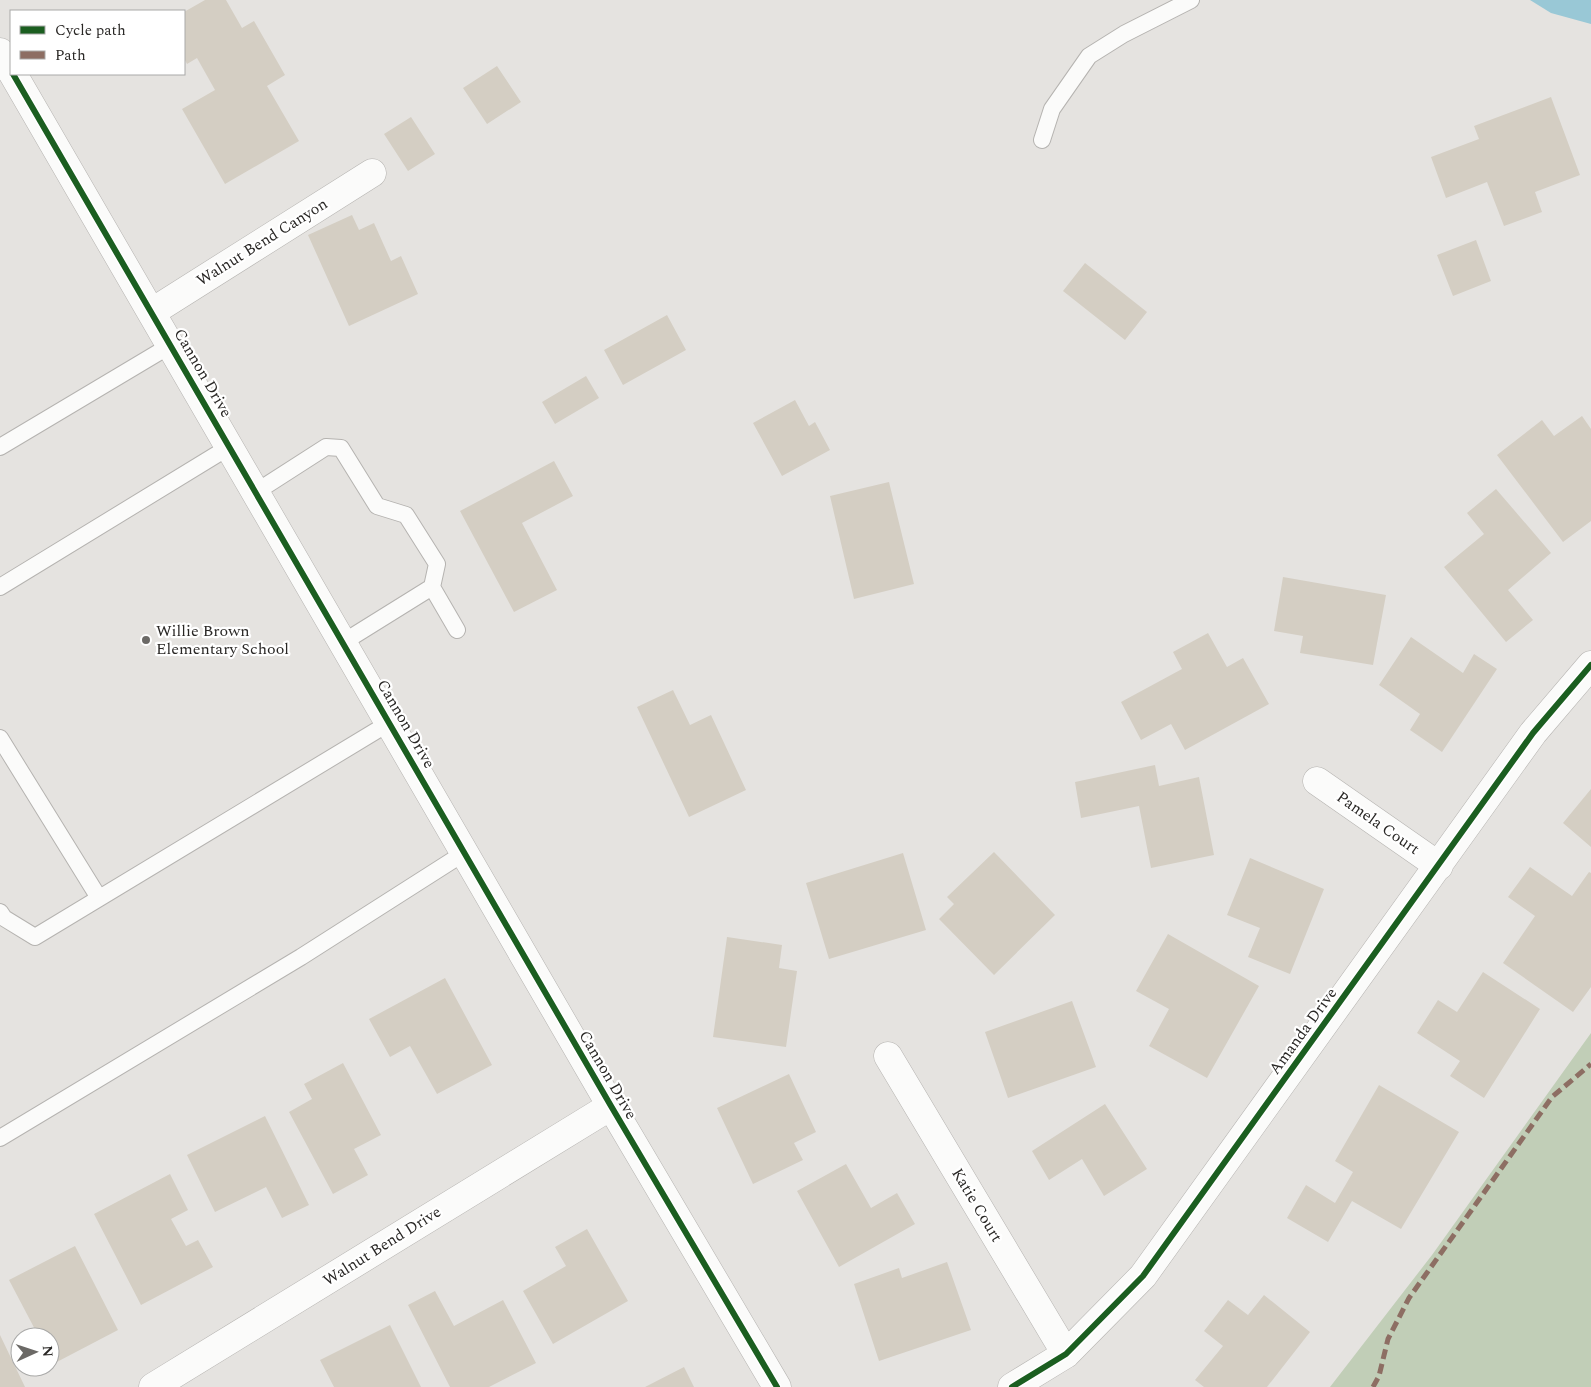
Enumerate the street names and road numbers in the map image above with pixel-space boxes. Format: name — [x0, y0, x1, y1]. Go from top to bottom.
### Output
street label: Walnut Bend Canyon — [192, 192, 332, 292]
street label: Cannon Drive — [168, 324, 238, 422]
street label: Cannon Drive — [371, 675, 441, 773]
street label: Pamela Court — [1331, 785, 1425, 861]
street label: Amanda Drive — [1263, 982, 1343, 1080]
street label: Cannon Drive — [573, 1026, 643, 1124]
street label: Katie Court — [945, 1163, 1009, 1247]
street label: Walnut Bend Drive — [318, 1200, 446, 1292]

